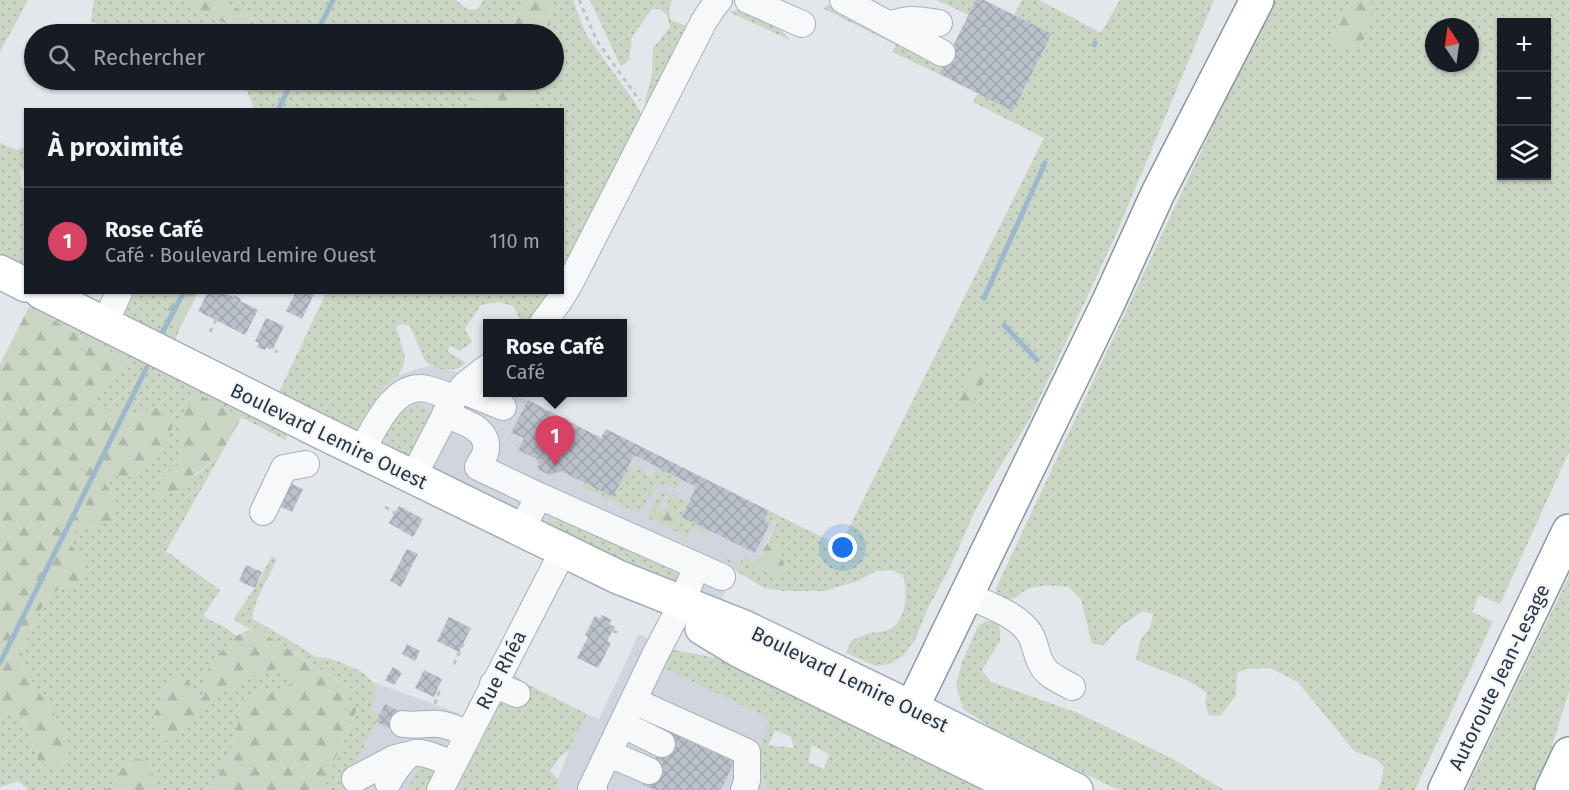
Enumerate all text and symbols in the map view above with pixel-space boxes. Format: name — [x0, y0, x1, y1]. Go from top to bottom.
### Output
north arrow — [1425, 18, 1479, 72]
map controls — [1497, 18, 1551, 180]
button: + — [1497, 18, 1551, 72]
search box — [24, 24, 564, 90]
icon: search — [45, 41, 78, 74]
text: Rechercher — [93, 44, 205, 71]
button: − — [1497, 72, 1551, 126]
button: layers — [1497, 126, 1551, 180]
text: À proximité — [48, 132, 183, 163]
text: Rose Café — [105, 216, 203, 243]
text: 1 — [63, 229, 72, 253]
text: 110 m — [489, 229, 540, 253]
text: Café · Boulevard Lemire Ouest — [105, 243, 376, 267]
popup — [483, 319, 627, 397]
text: Rose Café — [506, 333, 604, 360]
text: Café — [506, 360, 545, 384]
street label: Boulevard Lemire Ouest — [227, 378, 432, 495]
pin: 1 — [536, 416, 574, 466]
your location — [828, 533, 857, 562]
street label: Autoroute Jean-Lesage — [1444, 580, 1554, 774]
street label: Boulevard Lemire Ouest — [748, 621, 953, 738]
street label: Rue Rhéa — [471, 627, 531, 713]

